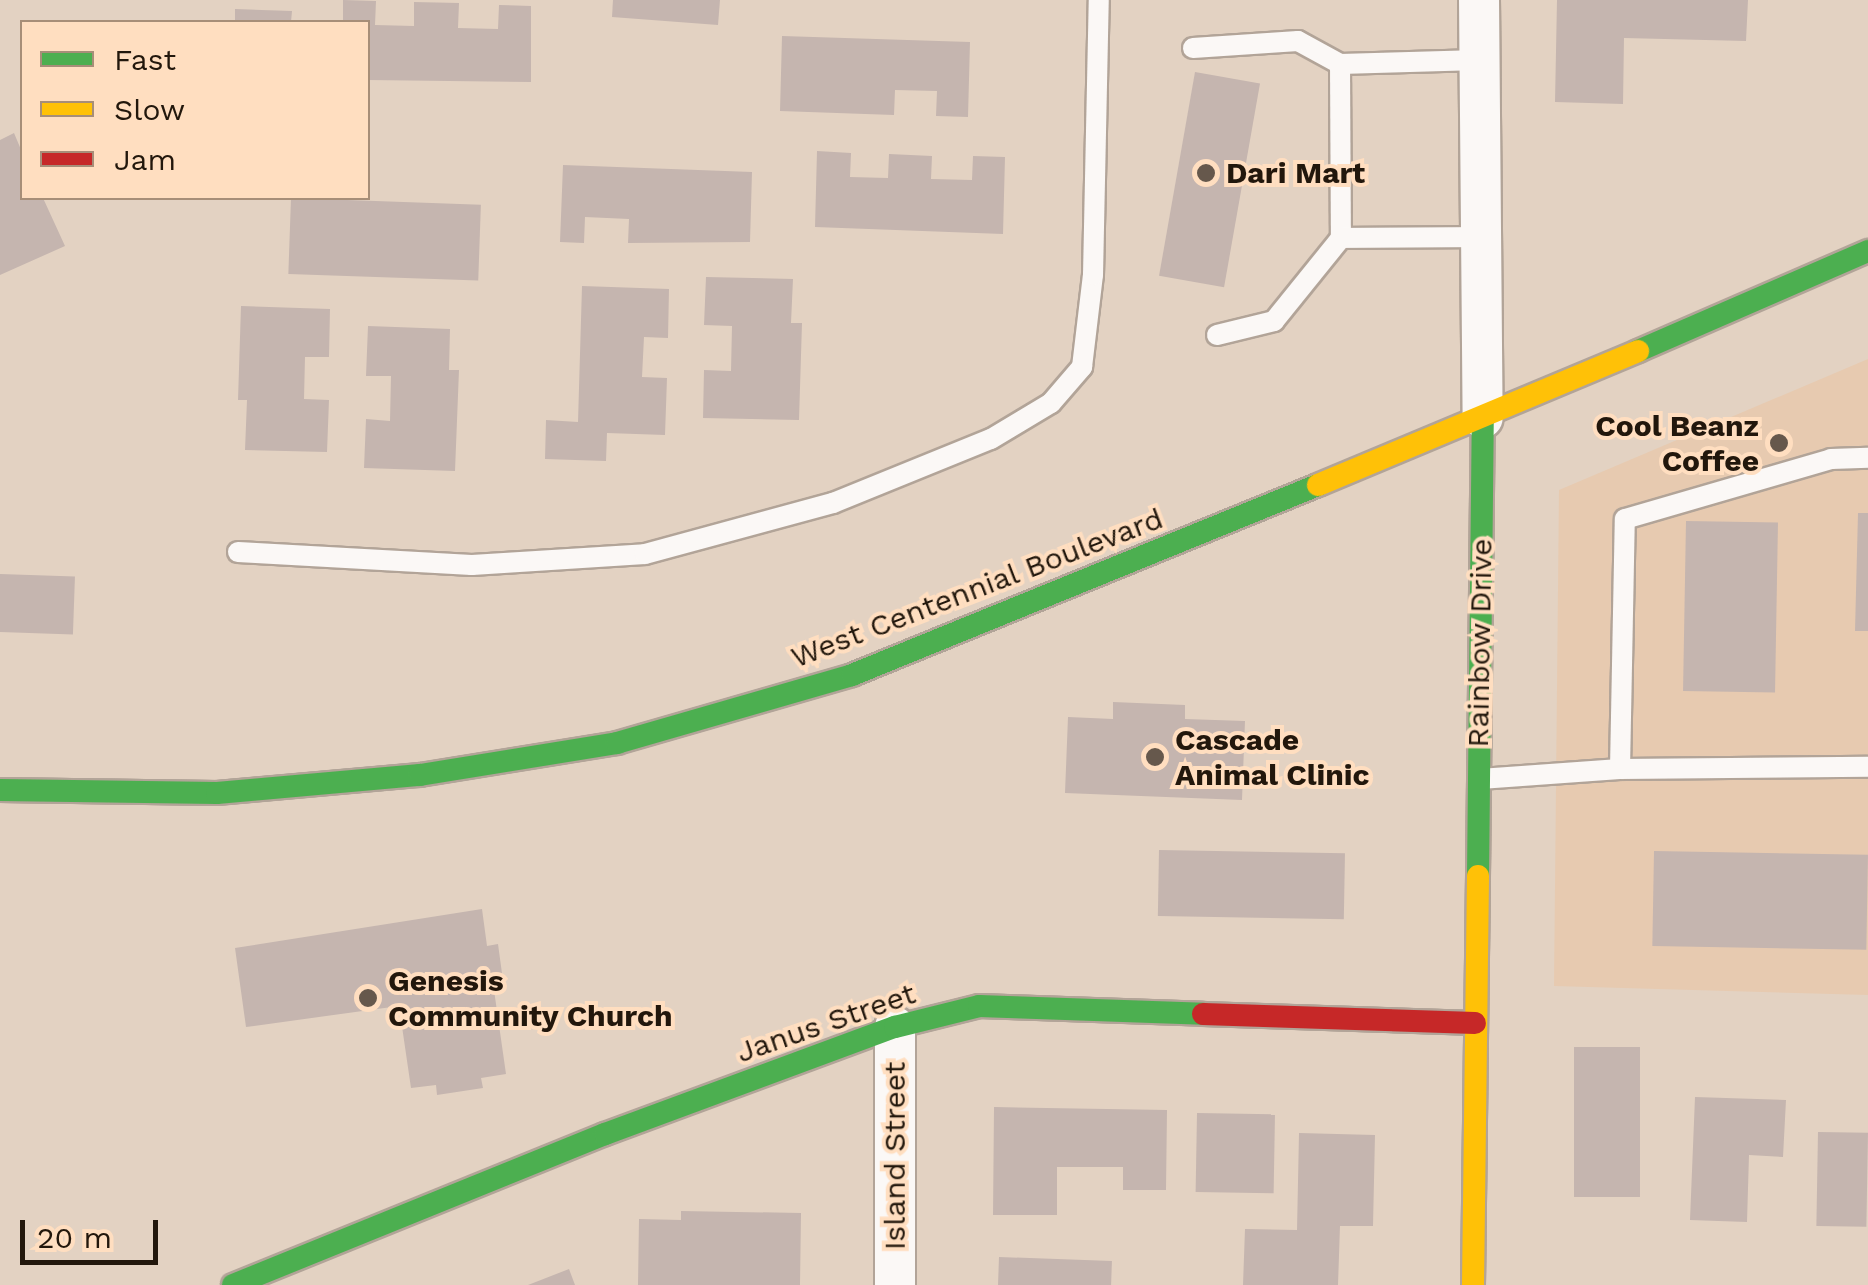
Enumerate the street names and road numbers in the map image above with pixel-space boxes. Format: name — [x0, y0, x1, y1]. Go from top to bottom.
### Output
street label: West Centennial Boulevard — [786, 500, 1168, 676]
street label: Rainbow Drive — [1460, 538, 1500, 748]
street label: Janus Street — [732, 976, 920, 1070]
street label: Island Street — [877, 1062, 913, 1250]

